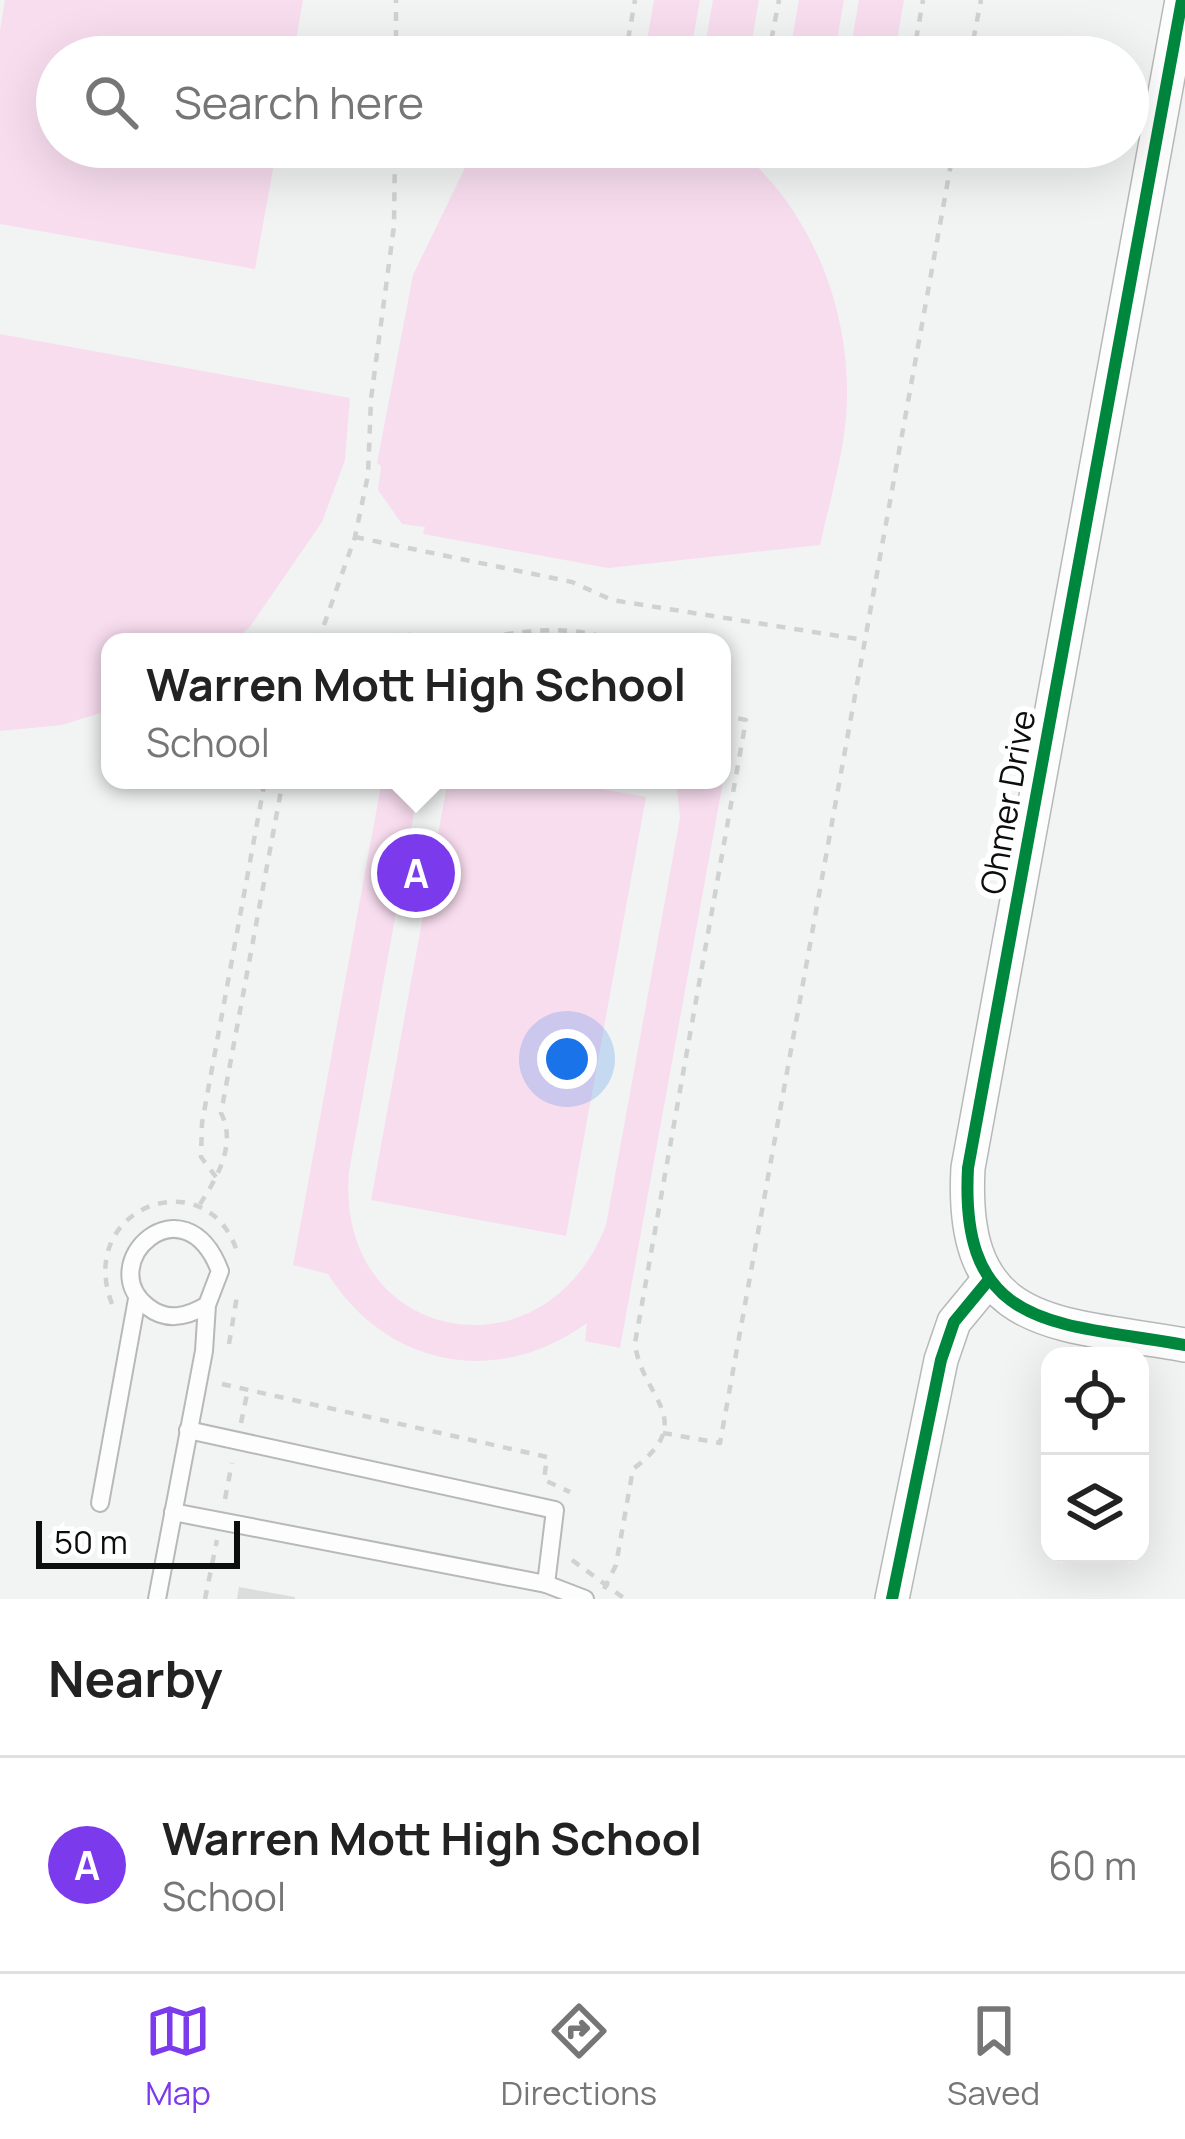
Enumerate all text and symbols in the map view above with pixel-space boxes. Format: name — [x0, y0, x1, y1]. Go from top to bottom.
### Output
search box — [36, 36, 1149, 168]
icon: search — [78, 69, 144, 135]
text: Search here — [174, 71, 424, 133]
popup — [101, 633, 731, 789]
text: Warren Mott High School — [146, 653, 686, 715]
street label: Ohmer Drive — [969, 706, 1045, 898]
text: School — [146, 715, 270, 769]
pin: A — [377, 828, 455, 918]
your location — [537, 1029, 597, 1089]
map controls — [1041, 1347, 1149, 1563]
button: locate — [1041, 1347, 1149, 1455]
button: layers — [1041, 1455, 1149, 1563]
scale bar — [36, 1515, 240, 1568]
text: 50 m — [54, 1519, 128, 1564]
text: Nearby — [48, 1643, 223, 1712]
text: Warren Mott High School — [162, 1807, 702, 1869]
text: A — [74, 1838, 100, 1892]
text: 60 m — [1048, 1838, 1137, 1892]
text: School — [162, 1869, 286, 1923]
tab: Map — [145, 1998, 211, 2115]
tab: Directions — [501, 1998, 657, 2115]
tab: Saved — [947, 1998, 1040, 2115]

